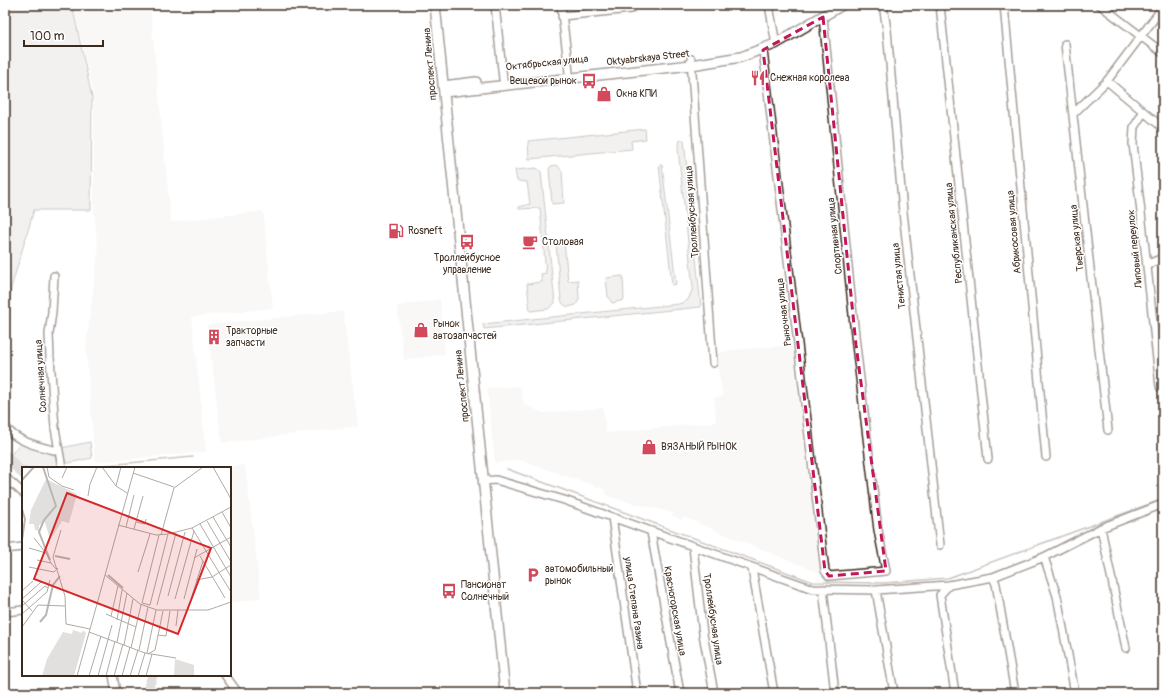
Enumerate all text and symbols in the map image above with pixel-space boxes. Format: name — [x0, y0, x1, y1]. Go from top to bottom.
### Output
scale bar — [24, 22, 103, 48]
street label: проспект Ленина — [421, 27, 439, 101]
text: 100 m — [30, 29, 65, 44]
street label: Oktyabrskaya Street — [606, 48, 691, 68]
street label: Октябрьская улица — [505, 53, 589, 73]
restaurant icon: Снежная королева — [749, 69, 767, 87]
bus stop icon: Вещевой рынок — [580, 72, 598, 90]
place label: Снежная королева — [770, 72, 850, 84]
place label: Вещевой рынок — [509, 75, 577, 87]
shop icon: Окна КПИ — [595, 85, 613, 103]
place label: Окна КПИ — [616, 88, 657, 100]
street label: Троллейбусная улица — [683, 165, 701, 259]
street label: Республиканская улица — [943, 182, 965, 284]
street label: Абрикосовая улица — [1004, 189, 1024, 274]
street label: Спортивная улица — [825, 197, 845, 275]
street label: Тверская улица — [1068, 204, 1086, 272]
street label: Липовый переулок — [1125, 209, 1145, 290]
fuel station icon: Rosneft — [387, 222, 405, 240]
place label: Rosneft — [408, 225, 443, 237]
bus stop icon: Троллейбусное управление — [458, 233, 476, 251]
cafe icon: Столовая — [521, 233, 539, 251]
place label: Столовая — [542, 236, 584, 248]
street label: Тенистая улица — [890, 242, 908, 310]
place label: Троллейбусное управление — [434, 252, 500, 276]
street label: Рыночная улица — [774, 277, 794, 347]
place label: Рынок автозапчастей — [433, 318, 497, 342]
shop icon: Рынок автозапчастей — [412, 321, 430, 339]
place label: Тракторные запчасти — [226, 325, 278, 349]
building icon: Тракторные запчасти — [205, 328, 223, 346]
street label: Солнечная улица — [32, 339, 50, 413]
street label: проспект Ленина — [452, 349, 472, 423]
shop icon: ВЯЗАНЫЙ РЫНОК — [640, 438, 658, 456]
place label: ВЯЗАНЫЙ РЫНОК — [661, 440, 737, 453]
inset map — [22, 467, 231, 676]
street label: улица Степана Разина — [621, 555, 646, 650]
place label: автомобильный рынок — [545, 563, 613, 587]
street label: Красногорская улица — [661, 565, 689, 657]
parking icon: автомобильный рынок — [524, 566, 542, 584]
street label: Троллейбусная улица — [701, 572, 725, 666]
place label: Пансионат Солнечный — [461, 579, 509, 603]
bus stop icon: Пансионат Солнечный — [440, 582, 458, 600]

